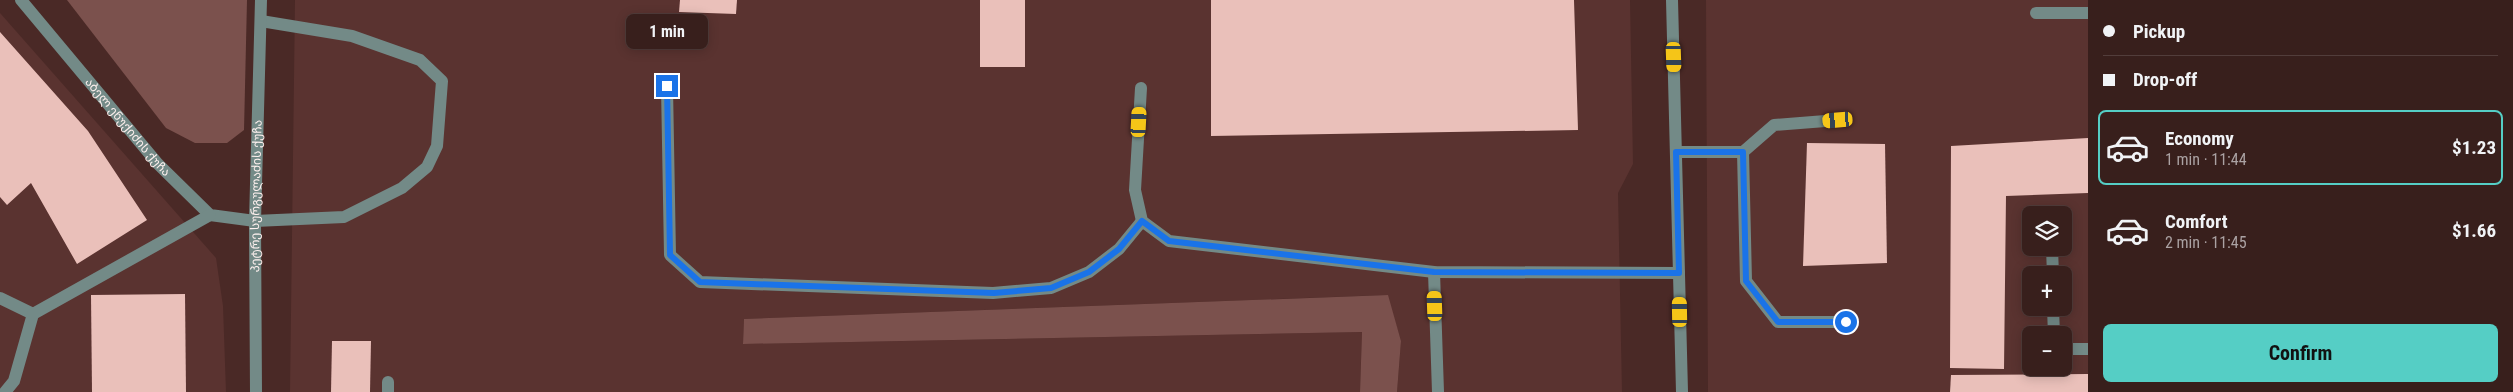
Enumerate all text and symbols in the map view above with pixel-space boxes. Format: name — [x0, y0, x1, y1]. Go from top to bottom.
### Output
callout: 1 min — [626, 13, 708, 48]
text: Pickup — [2133, 20, 2185, 43]
text: 1 min — [649, 22, 685, 41]
car — [1665, 42, 1682, 72]
text: Drop-off — [2133, 68, 2197, 91]
street label: აბელ ენუქიძის ქუჩა — [82, 75, 173, 179]
route end — [656, 75, 678, 97]
car — [1130, 107, 1147, 137]
car — [1822, 111, 1853, 129]
street label: პეტრე სურგულაძის ქუჩა — [248, 120, 265, 272]
icon: car — [2105, 125, 2150, 170]
text: Economy — [2165, 127, 2234, 150]
text: $1.23 — [2452, 136, 2496, 159]
text: 1 min · 11:44 — [2165, 150, 2247, 169]
map controls — [2022, 206, 2072, 376]
button: layers — [2022, 206, 2072, 256]
icon: car — [2105, 208, 2150, 253]
text: Comfort — [2165, 210, 2228, 233]
text: $1.66 — [2452, 219, 2496, 242]
text: 2 min · 11:45 — [2165, 233, 2247, 252]
button: + — [2022, 266, 2072, 316]
car — [1426, 291, 1443, 321]
car — [1672, 297, 1687, 327]
route start — [1835, 311, 1857, 333]
button: Confirm — [2103, 324, 2498, 382]
button: − — [2022, 326, 2072, 376]

